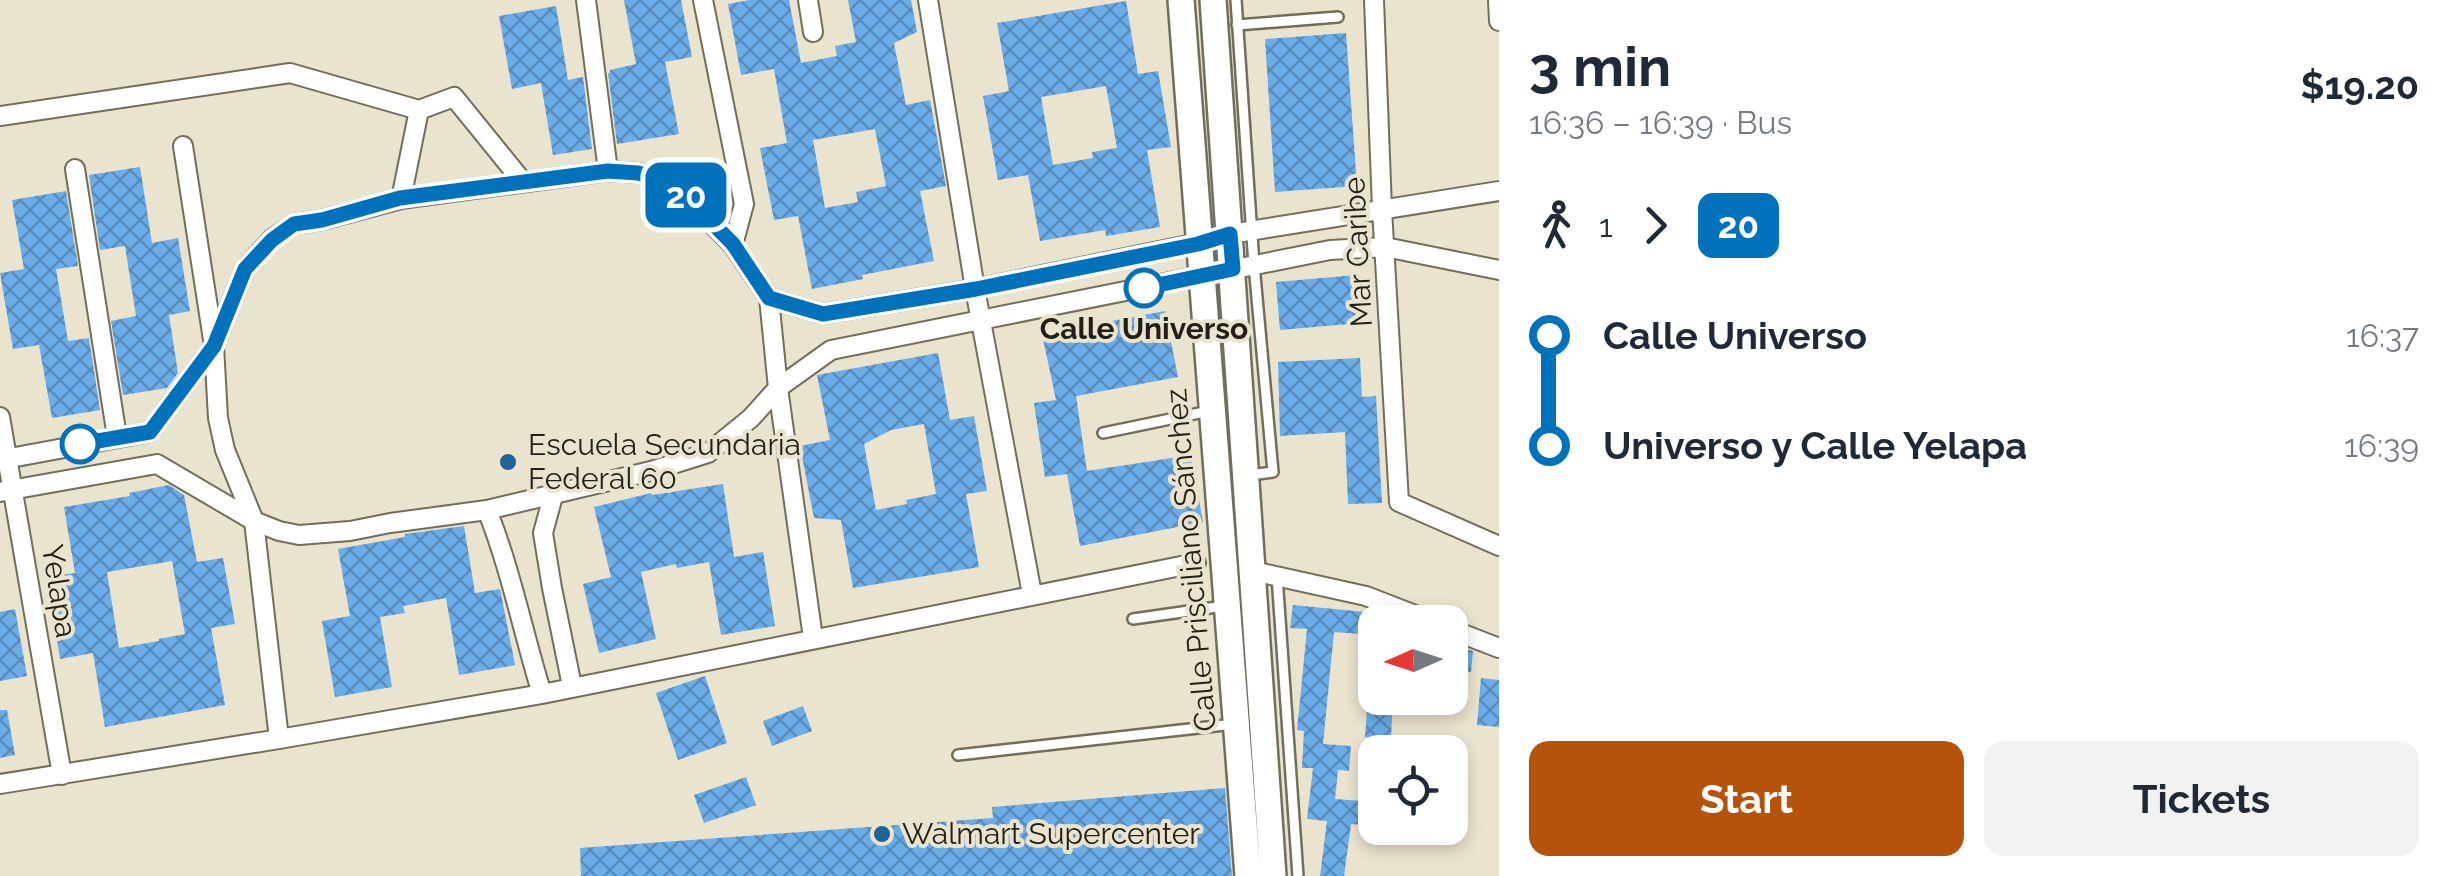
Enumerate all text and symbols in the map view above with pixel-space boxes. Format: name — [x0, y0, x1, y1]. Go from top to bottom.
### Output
text: 3 min — [1529, 34, 1671, 99]
text: $19.20 — [2300, 63, 2419, 108]
text: 16:36 – 16:39 · Bus — [1529, 104, 1792, 141]
line badge: 20 — [641, 162, 731, 228]
text: 20 — [665, 175, 707, 216]
street label: Mar Caribe — [1336, 176, 1379, 328]
icon: walk — [1529, 198, 1584, 253]
icon: forward — [1628, 198, 1683, 253]
text: 20 — [1718, 205, 1759, 246]
text: 1 — [1599, 207, 1613, 244]
marker: Calle Universo — [1125, 269, 1163, 307]
place label: Calle Universo — [1040, 311, 1248, 346]
text: Calle Universo — [1603, 313, 1867, 358]
text: 16:37 — [2346, 317, 2419, 354]
street label: Calle Prisciliano Sánchez — [1158, 387, 1223, 733]
text: Universo y Calle Yelapa — [1603, 423, 2027, 468]
unlabelled marker — [61, 425, 99, 463]
place label: Escuela Secundaria Federal 60 — [528, 427, 801, 496]
text: 16:39 — [2344, 427, 2419, 464]
marker: Escuela Secundaria Federal 60 — [497, 451, 519, 473]
street label: Yelapa — [35, 542, 84, 640]
north arrow — [1358, 605, 1468, 715]
map controls — [1358, 605, 1468, 845]
button: locate — [1358, 735, 1468, 845]
button: Start — [1529, 741, 1964, 856]
button: Tickets — [1984, 741, 2419, 856]
place label: Walmart Supercenter — [902, 816, 1200, 851]
marker: Walmart Supercenter — [871, 823, 893, 845]

